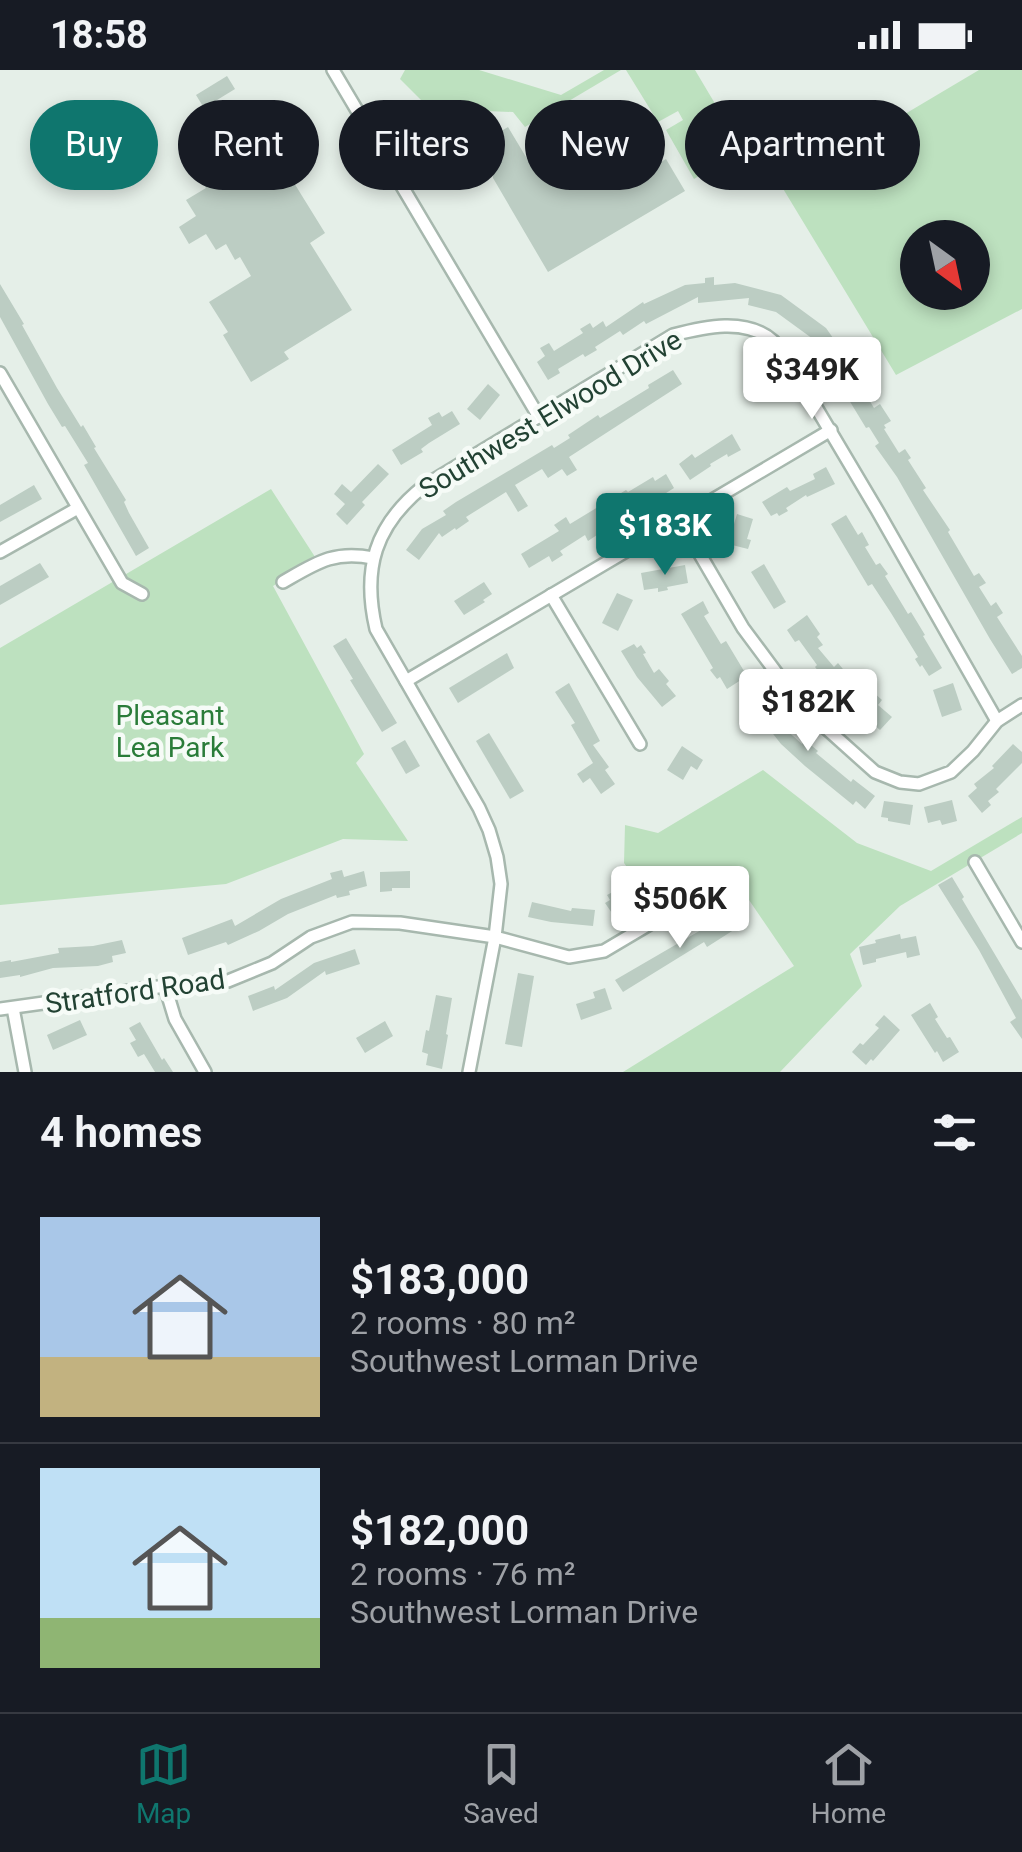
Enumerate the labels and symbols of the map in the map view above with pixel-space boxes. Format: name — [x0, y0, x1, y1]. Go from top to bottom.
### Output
north arrow — [900, 220, 990, 310]
street label: Southwest Elwood Drive — [413, 323, 688, 506]
pin: $349K — [742, 337, 882, 422]
pin: $183K — [595, 493, 735, 578]
pin: $182K — [738, 669, 878, 754]
park label: Pleasant Lea Park — [116, 699, 225, 764]
pin: $506K — [610, 866, 750, 951]
street label: Stratford Road — [43, 963, 227, 1020]

